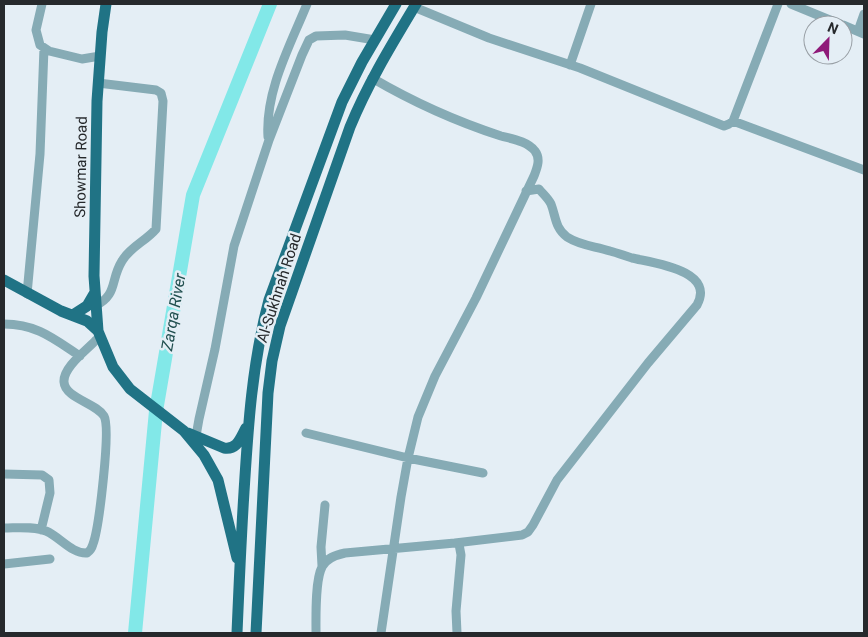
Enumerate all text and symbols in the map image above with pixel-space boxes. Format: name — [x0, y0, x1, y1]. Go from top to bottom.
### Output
north arrow — [803, 15, 853, 65]
text: N — [825, 19, 841, 37]
street label: Showmar Road — [71, 116, 91, 218]
street label: Al-Sukhnah Road — [253, 231, 305, 345]
water label: Zarqa River — [157, 271, 190, 353]

